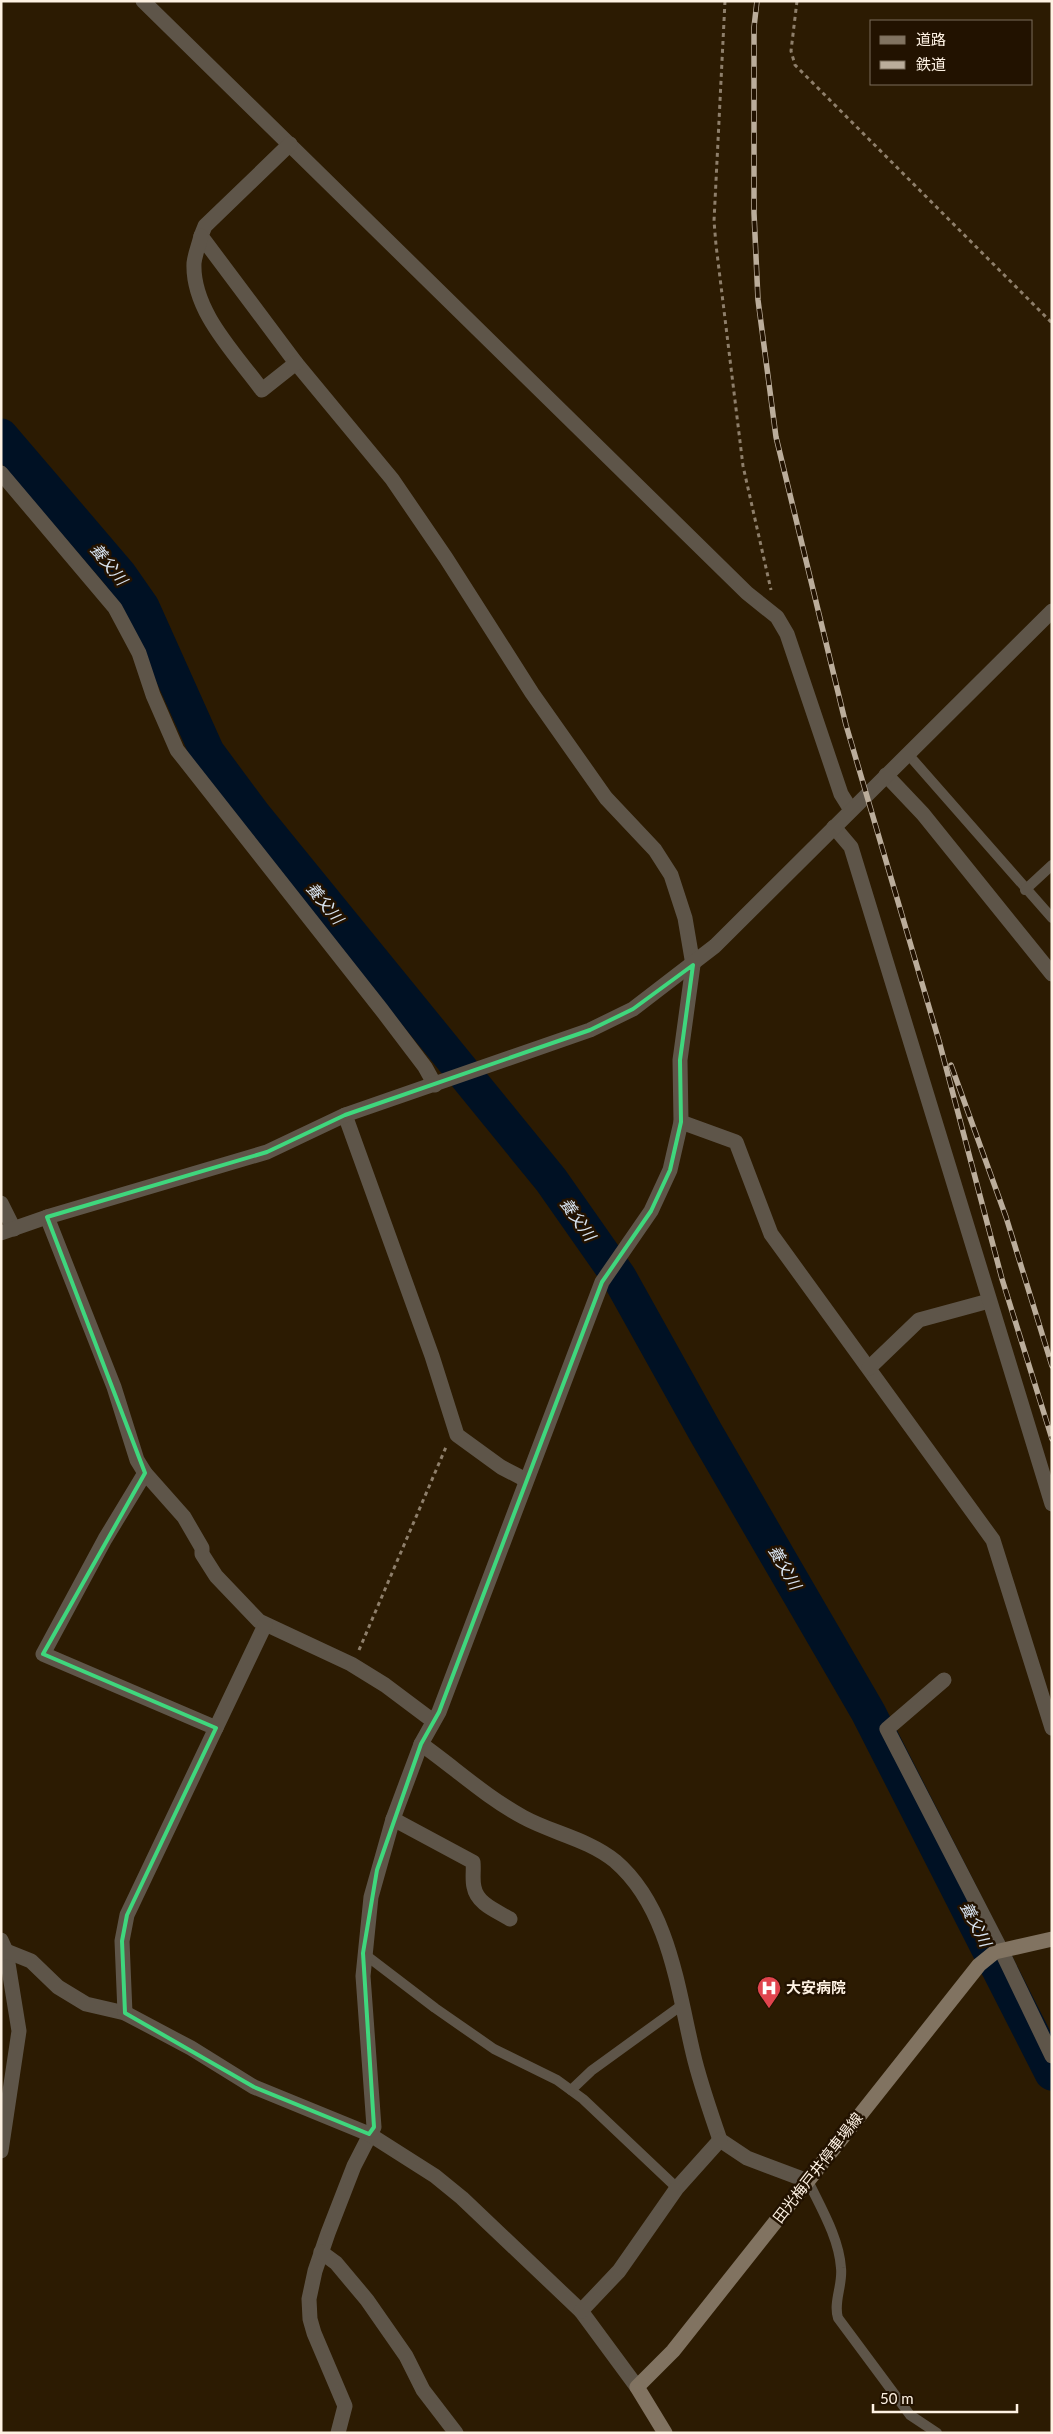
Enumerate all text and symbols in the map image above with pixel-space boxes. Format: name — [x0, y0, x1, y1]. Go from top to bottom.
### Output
legend — [870, 20, 1033, 85]
text: 道路 — [916, 30, 946, 48]
text: 鉄道 — [916, 55, 946, 73]
water label: 養父川 — [87, 539, 133, 590]
water label: 養父川 — [303, 878, 349, 929]
water label: 養父川 — [557, 1194, 601, 1245]
water label: 養父川 — [765, 1541, 807, 1594]
water label: 養父川 — [957, 1898, 997, 1951]
hospital icon: 大安病院 — [756, 1975, 782, 2009]
place label: 大安病院 — [786, 1978, 846, 1996]
street label: 田光梅戸井停車場線 — [769, 2109, 866, 2226]
scale bar — [873, 2382, 1017, 2414]
text: 50 m — [880, 2389, 914, 2407]

